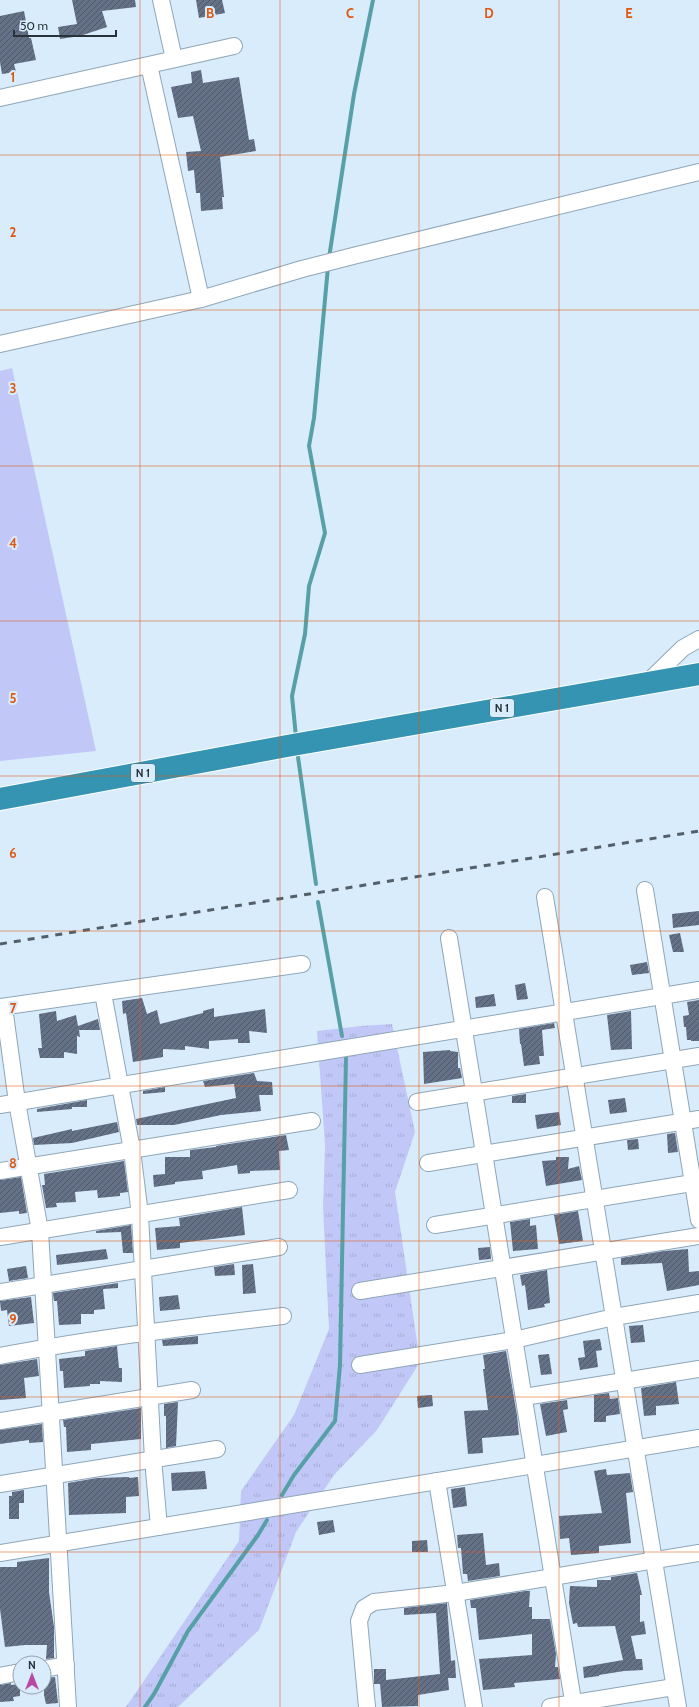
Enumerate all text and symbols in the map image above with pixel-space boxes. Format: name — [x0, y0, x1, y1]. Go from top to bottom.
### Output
text: B — [206, 5, 214, 21]
text: C — [346, 5, 354, 21]
text: D — [484, 5, 494, 21]
text: E — [625, 5, 633, 21]
scale bar — [14, 12, 116, 38]
text: 50 m — [20, 18, 48, 33]
text: 1 — [11, 69, 15, 85]
text: 2 — [10, 224, 17, 240]
text: 3 — [9, 380, 17, 396]
text: 4 — [9, 535, 17, 551]
text: 5 — [10, 690, 17, 706]
road number: N 1 — [490, 699, 514, 717]
road number: N 1 — [131, 764, 155, 782]
text: 6 — [9, 845, 17, 861]
text: 7 — [10, 1000, 17, 1016]
text: 8 — [9, 1155, 17, 1171]
text: 9 — [9, 1311, 17, 1327]
north arrow — [12, 1655, 52, 1695]
text: N — [28, 1658, 36, 1672]

